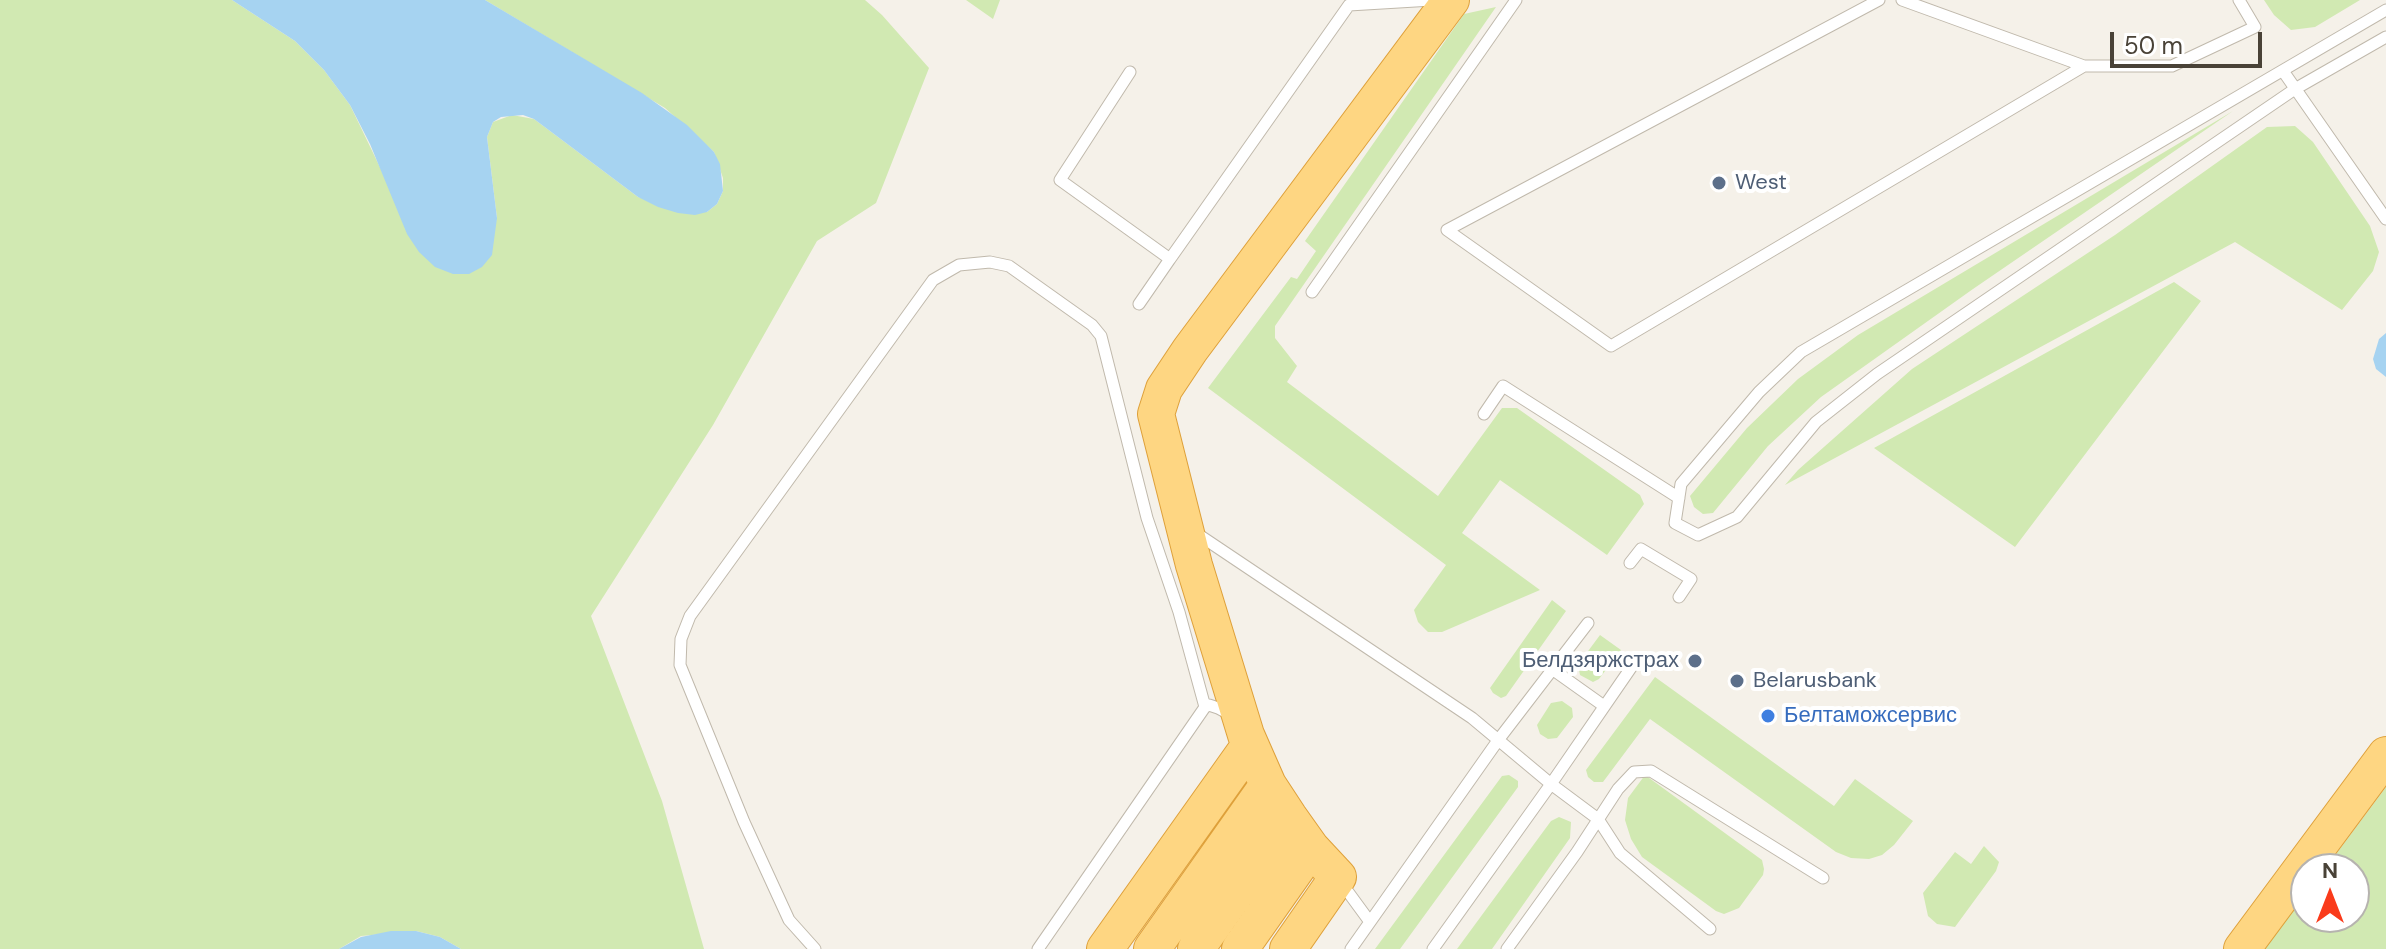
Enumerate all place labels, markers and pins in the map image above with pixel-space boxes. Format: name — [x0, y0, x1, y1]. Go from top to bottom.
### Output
place label: West — [1735, 170, 1787, 196]
marker: West — [1710, 174, 1728, 192]
place label: Белдзяржстрах — [1522, 648, 1679, 674]
marker: Белдзяржстрах — [1686, 652, 1704, 670]
place label: Belarusbank — [1753, 668, 1877, 694]
marker: Belarusbank — [1728, 672, 1746, 690]
place label: Белтаможсервис — [1784, 703, 1957, 729]
marker: Белтаможсервис — [1759, 707, 1777, 725]

